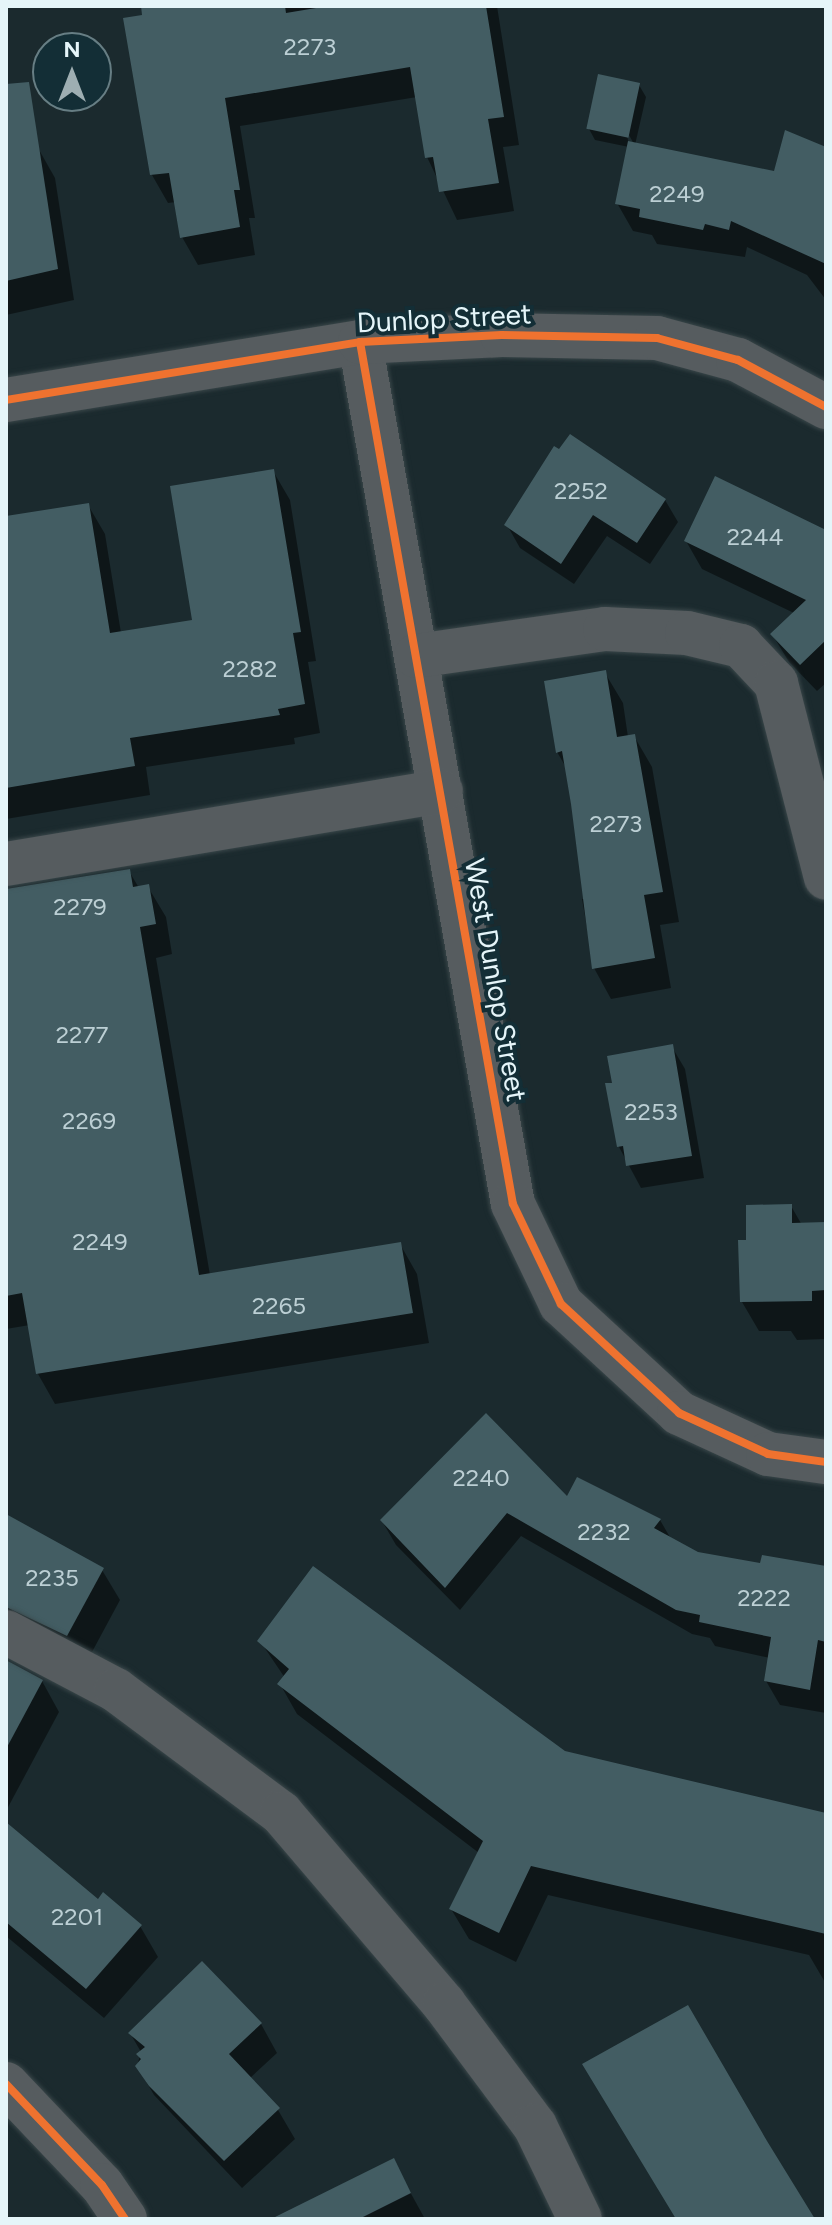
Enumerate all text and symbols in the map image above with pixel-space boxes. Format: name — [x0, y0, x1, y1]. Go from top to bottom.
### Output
north arrow — [32, 32, 112, 112]
house number: 2273 — [284, 33, 336, 61]
text: N — [63, 36, 81, 63]
house number: 2249 — [649, 180, 705, 208]
street label: Dunlop Street — [356, 297, 532, 339]
house number: 2252 — [554, 477, 608, 505]
house number: 2244 — [727, 523, 783, 551]
house number: 2282 — [223, 655, 277, 683]
house number: 2273 — [590, 810, 642, 838]
street label: West Dunlop Street — [458, 856, 534, 1104]
house number: 2279 — [53, 893, 107, 921]
house number: 2277 — [56, 1021, 108, 1049]
house number: 2253 — [624, 1098, 678, 1126]
house number: 2269 — [62, 1107, 116, 1135]
house number: 2249 — [72, 1228, 128, 1256]
house number: 2265 — [252, 1292, 306, 1320]
house number: 2240 — [452, 1464, 510, 1492]
house number: 2232 — [577, 1518, 631, 1546]
house number: 2235 — [25, 1564, 79, 1592]
house number: 2222 — [737, 1584, 791, 1612]
house number: 2201 — [51, 1903, 103, 1931]

